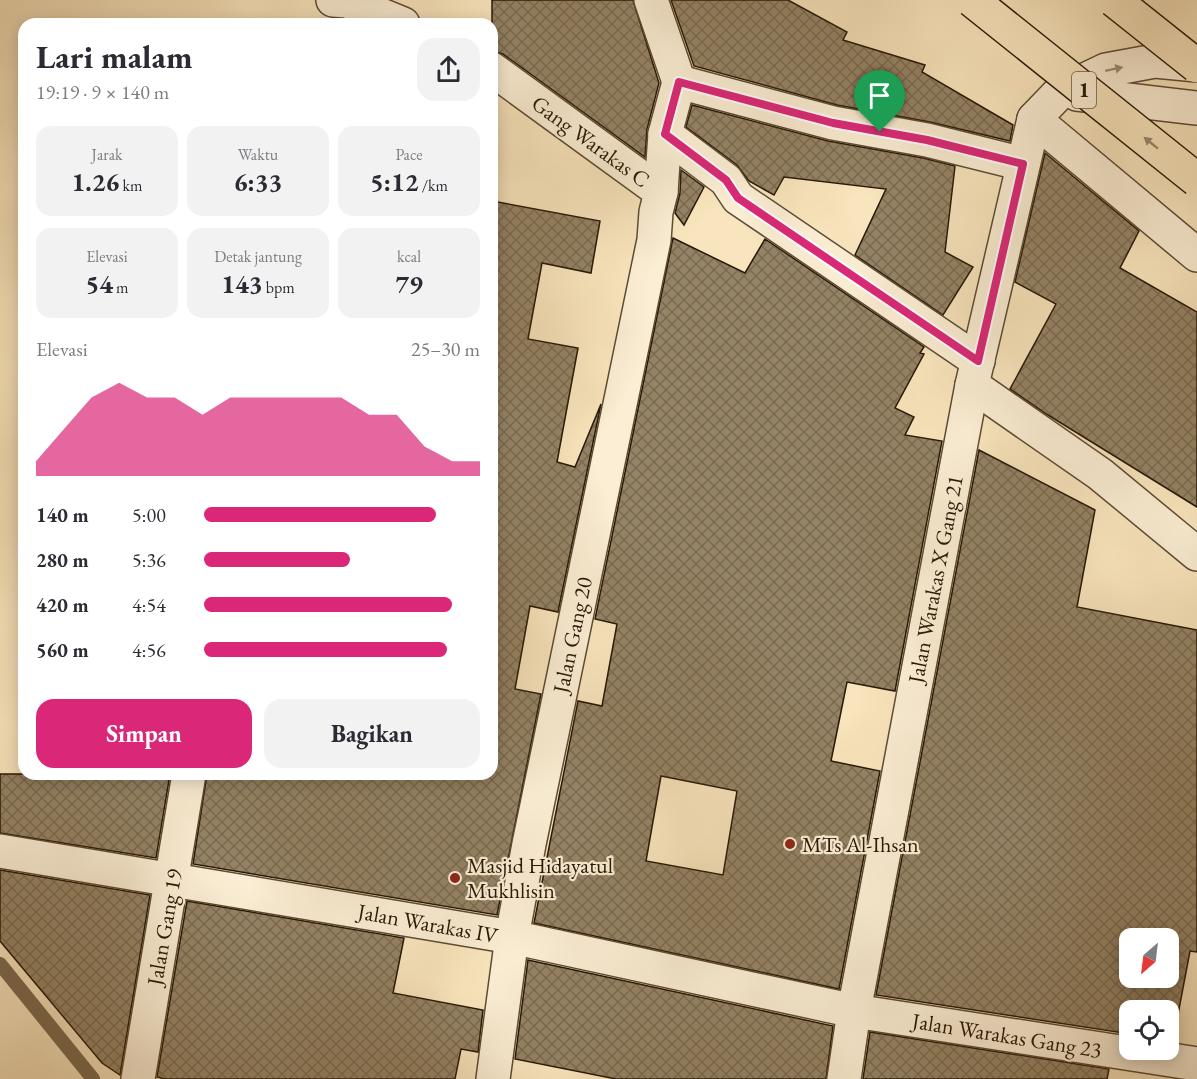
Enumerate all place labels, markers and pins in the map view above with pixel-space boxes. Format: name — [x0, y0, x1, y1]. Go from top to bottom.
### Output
pin — [854, 70, 905, 132]
place label: MTs Al-Ihsan — [802, 830, 919, 859]
marker: MTs Al-Ihsan — [783, 837, 797, 851]
place label: Masjid Hidayatul Mukhlisin — [467, 851, 613, 905]
marker: Masjid Hidayatul Mukhlisin — [448, 871, 462, 885]

